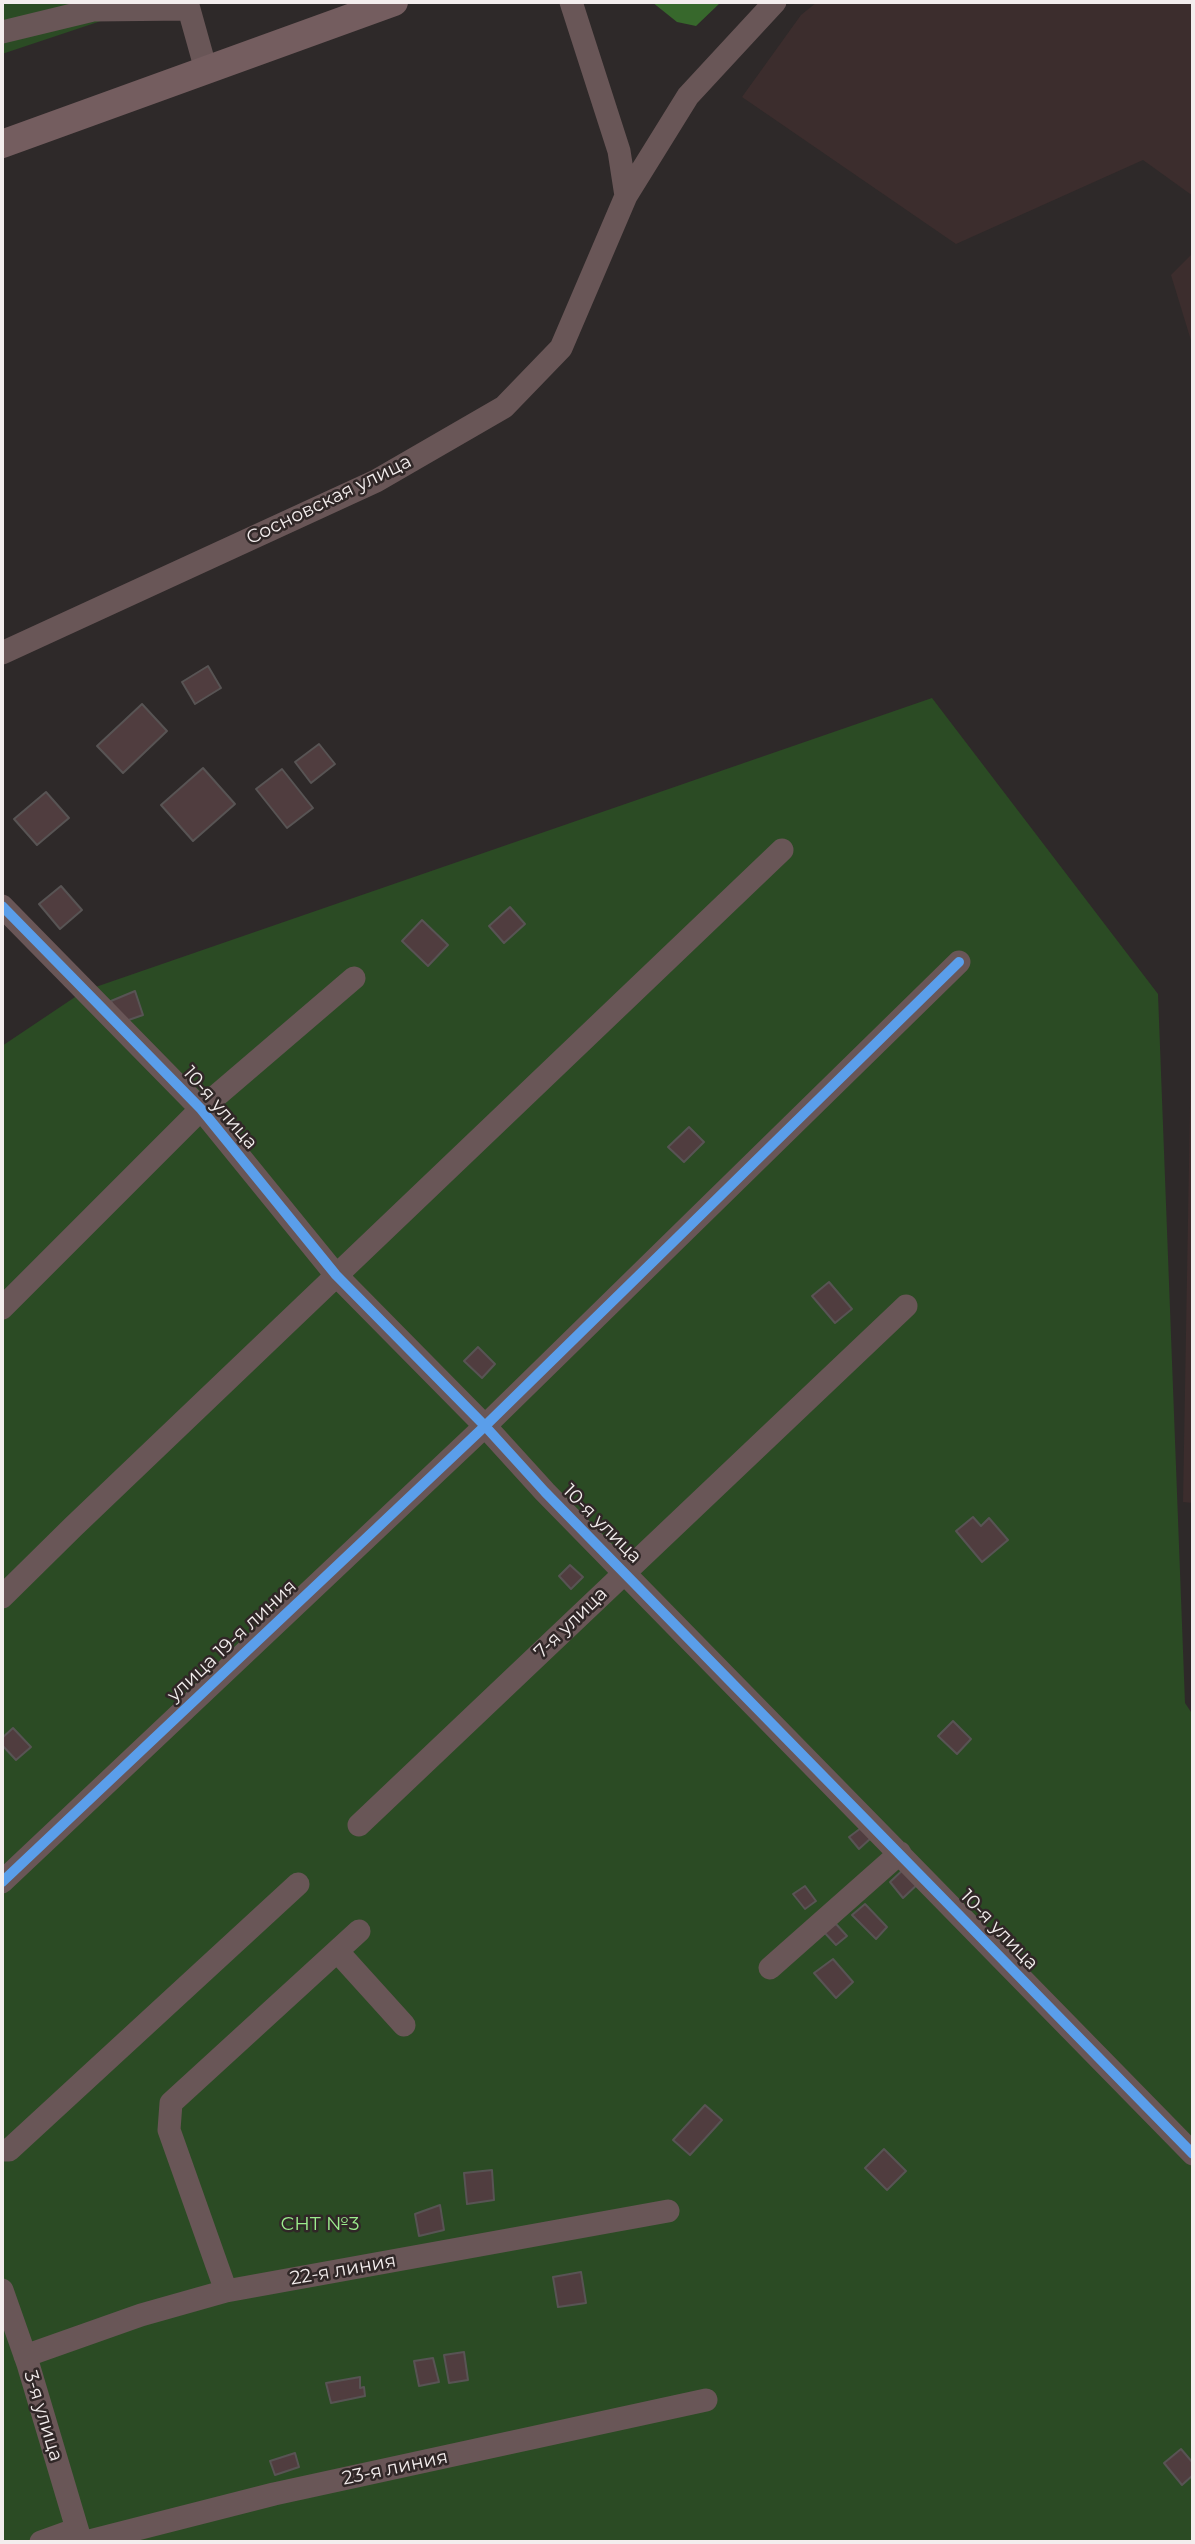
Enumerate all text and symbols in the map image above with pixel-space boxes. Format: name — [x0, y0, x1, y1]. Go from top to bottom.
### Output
street label: Сосновская улица — [243, 450, 415, 550]
street label: 10-я улица — [178, 1062, 262, 1154]
street label: 10-я улица — [558, 1480, 646, 1568]
street label: улица 19-я линия — [163, 1575, 301, 1707]
street label: 7-я улица — [530, 1583, 612, 1663]
street label: 10-я улица — [955, 1885, 1043, 1975]
park label: СНТ №3 — [281, 2213, 359, 2235]
street label: 22-я линия — [288, 2249, 398, 2291]
street label: 3-я улица — [18, 2368, 68, 2464]
street label: 23-я линия — [340, 2446, 450, 2490]

